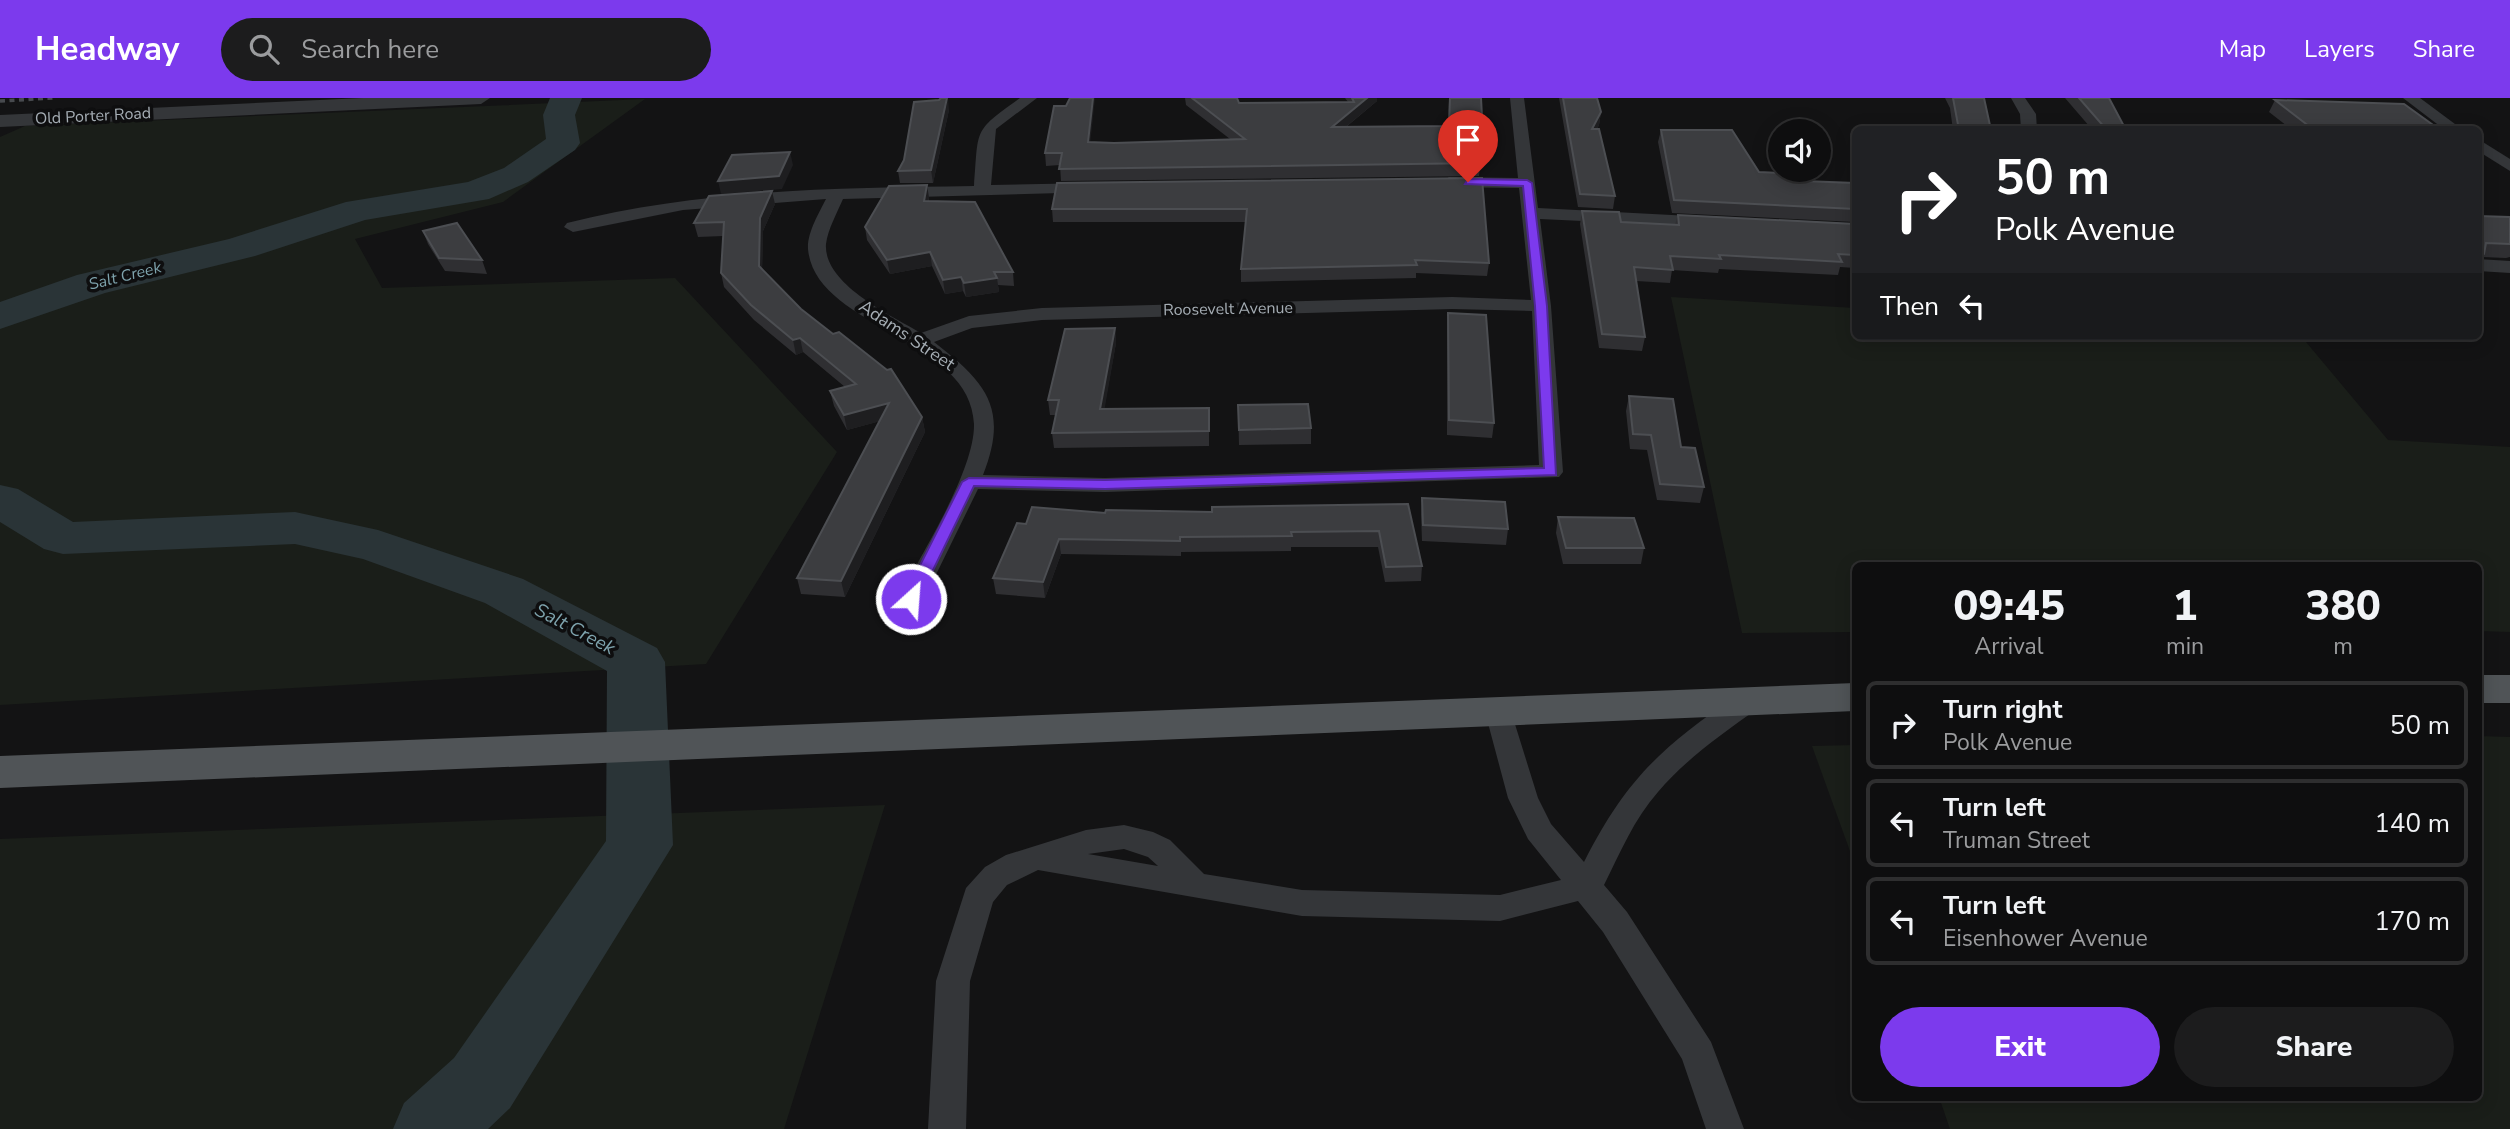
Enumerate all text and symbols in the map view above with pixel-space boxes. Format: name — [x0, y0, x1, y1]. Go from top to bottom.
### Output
search box — [221, 18, 711, 81]
text: Headway — [35, 27, 179, 72]
icon: search — [245, 30, 283, 68]
text: Search here — [301, 32, 439, 67]
text: Map — [2219, 33, 2266, 65]
text: Layers — [2304, 33, 2375, 65]
text: Share — [2413, 33, 2475, 65]
street label: Old Porter Road — [34, 102, 152, 130]
pin — [1438, 110, 1498, 182]
map controls — [1768, 119, 1831, 182]
button: sound — [1768, 119, 1831, 182]
icon: arrive — [1449, 121, 1487, 159]
text: 50 m — [1995, 144, 2110, 211]
icon: right — [1880, 154, 1971, 245]
text: Polk Avenue — [1995, 208, 2175, 251]
water label: Salt Creek — [86, 256, 165, 296]
icon: left — [1953, 287, 1991, 325]
text: Then — [1880, 289, 1939, 324]
street label: Adams Street — [854, 294, 960, 376]
street label: Roosevelt Avenue — [1163, 297, 1293, 321]
position arrow — [874, 562, 948, 636]
text: 09:45 — [1953, 578, 2065, 635]
text: 1 — [2172, 578, 2198, 635]
text: 380 — [2305, 578, 2381, 635]
water label: Salt Creek — [530, 597, 620, 661]
text: Arrival — [1974, 631, 2044, 662]
text: min — [2166, 631, 2204, 662]
text: m — [2333, 631, 2353, 662]
text: Turn right — [1943, 692, 2062, 727]
icon: right — [1884, 706, 1922, 744]
text: 50 m — [2390, 708, 2450, 743]
text: Polk Avenue — [1943, 727, 2072, 758]
text: Turn left — [1943, 790, 2046, 825]
icon: left — [1884, 804, 1922, 842]
text: 140 m — [2374, 806, 2450, 841]
text: Truman Street — [1943, 825, 2090, 856]
text: Turn left — [1943, 888, 2046, 923]
icon: left — [1884, 902, 1922, 940]
text: 170 m — [2374, 904, 2450, 939]
text: Eisenhower Avenue — [1943, 923, 2148, 954]
button: Exit — [1880, 1007, 2160, 1087]
button: Share — [2174, 1007, 2454, 1087]

